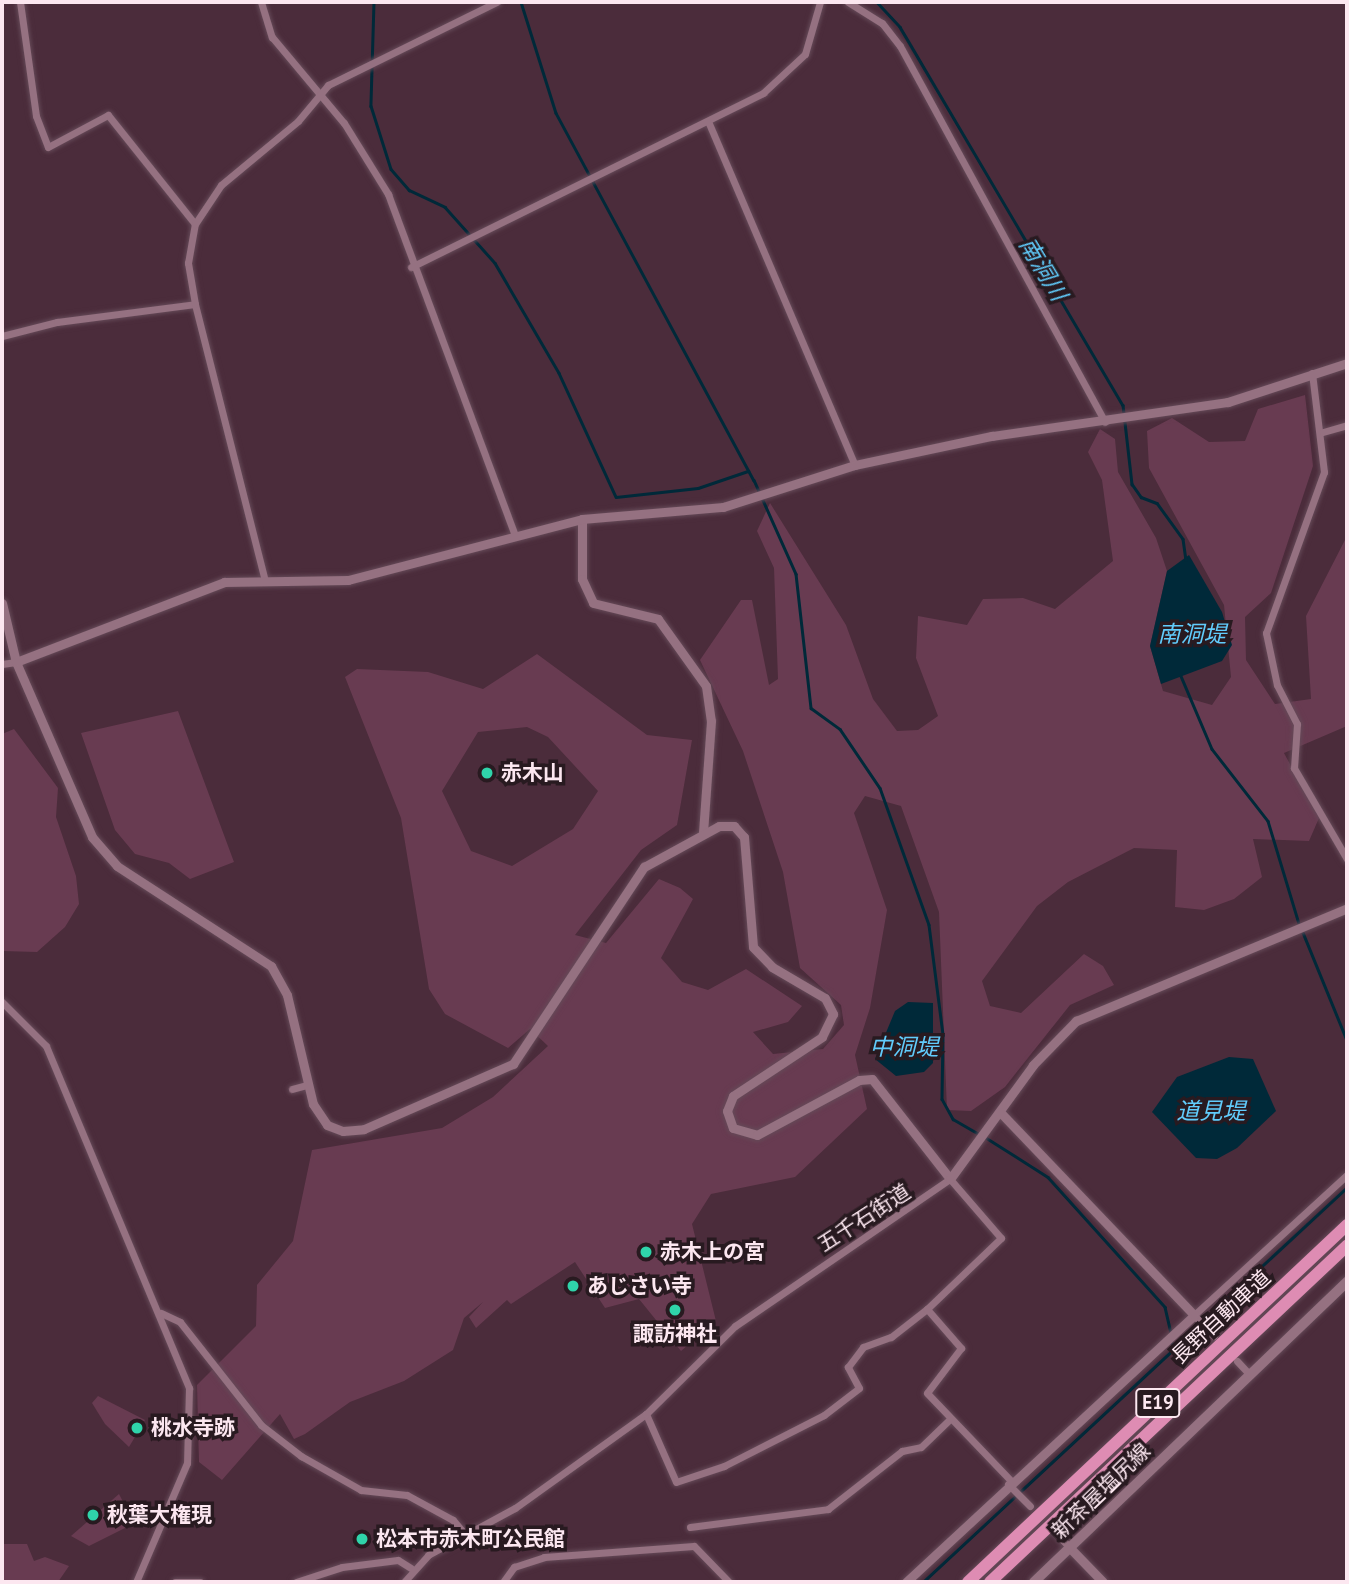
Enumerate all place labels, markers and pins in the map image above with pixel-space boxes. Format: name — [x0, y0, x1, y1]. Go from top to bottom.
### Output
place label: 赤木山 — [501, 760, 564, 786]
marker: 赤木山 — [479, 765, 495, 781]
place label: 赤木上の宮 — [660, 1239, 765, 1265]
marker: 赤木上の宮 — [638, 1244, 654, 1260]
place label: あじさい寺 — [587, 1273, 692, 1299]
marker: あじさい寺 — [565, 1278, 581, 1294]
marker: 諏訪神社 — [667, 1302, 683, 1318]
place label: 諏訪神社 — [633, 1321, 717, 1347]
place label: 桃水寺跡 — [151, 1415, 235, 1441]
marker: 桃水寺跡 — [129, 1420, 145, 1436]
place label: 秋葉大権現 — [107, 1502, 212, 1528]
marker: 秋葉大権現 — [85, 1507, 101, 1523]
place label: 松本市赤木町公民館 — [376, 1526, 565, 1552]
marker: 松本市赤木町公民館 — [354, 1531, 370, 1547]

